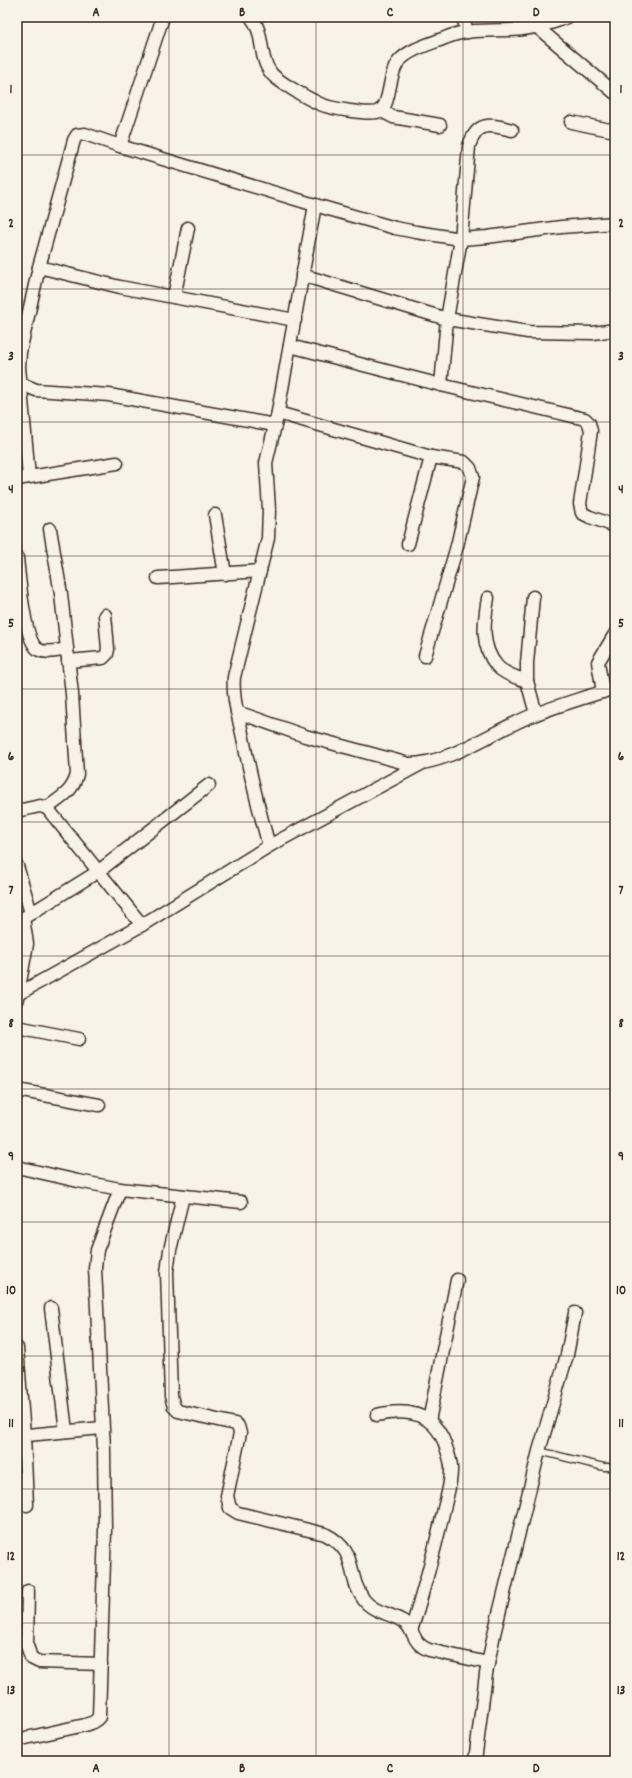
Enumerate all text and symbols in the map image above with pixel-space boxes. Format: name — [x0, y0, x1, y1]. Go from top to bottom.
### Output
text: A — [92, 4, 100, 23]
text: B — [239, 4, 245, 23]
text: C — [387, 4, 394, 23]
text: D — [533, 4, 540, 23]
text: 1 — [10, 81, 13, 100]
text: 1 — [620, 81, 623, 100]
text: 2 — [8, 215, 14, 234]
text: 2 — [618, 215, 624, 234]
text: 3 — [8, 348, 14, 367]
text: 3 — [618, 348, 624, 367]
text: 4 — [8, 481, 14, 500]
text: 4 — [618, 481, 624, 500]
text: 5 — [8, 615, 14, 634]
text: 5 — [618, 615, 624, 634]
text: 6 — [8, 748, 15, 767]
text: 6 — [618, 748, 625, 767]
text: 7 — [9, 882, 14, 901]
text: 7 — [619, 882, 624, 901]
text: 8 — [8, 1015, 14, 1034]
text: 8 — [618, 1015, 624, 1034]
text: 9 — [8, 1148, 14, 1167]
text: 9 — [618, 1148, 624, 1167]
text: 10 — [6, 1282, 16, 1301]
text: 10 — [616, 1282, 626, 1301]
text: 11 — [8, 1415, 14, 1434]
text: 11 — [618, 1415, 624, 1434]
text: 12 — [7, 1548, 16, 1567]
text: 12 — [617, 1548, 626, 1567]
text: 13 — [7, 1682, 16, 1701]
text: 13 — [617, 1682, 626, 1701]
text: A — [92, 1760, 100, 1778]
text: B — [239, 1760, 245, 1778]
text: C — [387, 1760, 394, 1778]
text: D — [533, 1760, 540, 1778]

